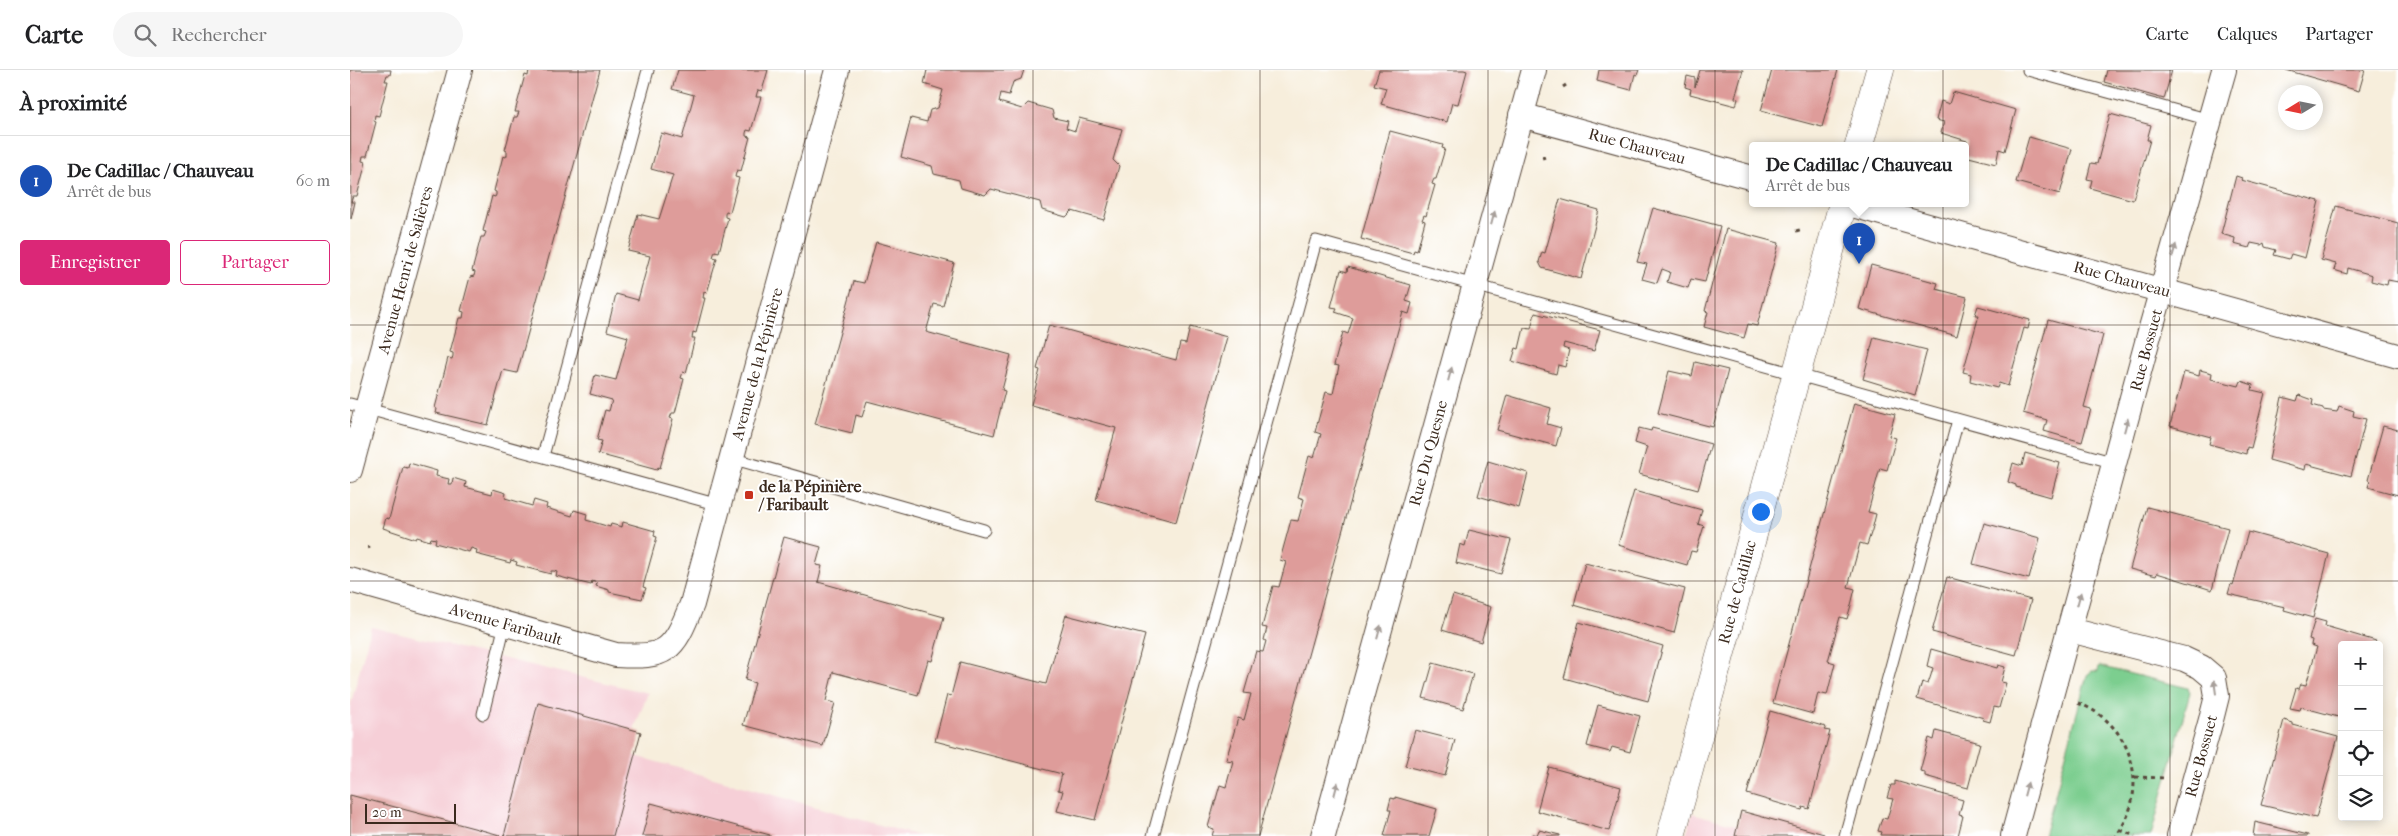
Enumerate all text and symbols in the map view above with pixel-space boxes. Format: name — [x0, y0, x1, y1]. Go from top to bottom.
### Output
search box — [113, 12, 463, 57]
text: Carte — [25, 21, 83, 49]
icon: search — [131, 21, 159, 49]
text: Rechercher — [171, 24, 267, 46]
text: Carte — [2146, 24, 2189, 45]
text: Calques — [2217, 24, 2277, 45]
text: Partager — [2305, 24, 2373, 45]
north arrow — [2278, 85, 2323, 130]
text: À proximité — [20, 91, 127, 115]
street label: Rue Chauveau — [1586, 124, 1688, 168]
popup — [1749, 142, 1969, 207]
text: De Cadillac / Chauveau — [1766, 154, 1952, 176]
text: De Cadillac / Chauveau — [67, 160, 254, 182]
text: 1 — [33, 171, 39, 190]
text: 60 m — [296, 171, 330, 190]
text: Arrêt de bus — [1766, 176, 1850, 195]
text: Arrêt de bus — [67, 182, 151, 201]
street label: Avenue Henri de Salières — [373, 184, 437, 357]
one-way arrow — [1489, 210, 1497, 225]
pin: 1 — [1843, 223, 1875, 264]
button: Enregistrer — [20, 240, 170, 285]
button: Partager — [180, 240, 330, 285]
one-way arrow — [2170, 244, 2178, 259]
street label: Rue Chauveau — [2071, 257, 2173, 301]
street label: Avenue de la Pépinière — [727, 285, 787, 443]
street label: Rue Bossuet — [2126, 306, 2166, 393]
one-way arrow — [1446, 367, 1454, 382]
street label: Rue Du Quesne — [1405, 398, 1451, 508]
one-way arrow — [2122, 417, 2130, 432]
place label: de la Pépinière / Faribault — [758, 477, 861, 514]
marker: de la Pépinière / Faribault — [743, 489, 755, 501]
your location — [1748, 499, 1774, 525]
street label: Rue de Cadillac — [1714, 538, 1760, 646]
one-way arrow — [2075, 591, 2083, 606]
street label: Avenue Faribault — [446, 598, 565, 649]
one-way arrow — [1375, 625, 1383, 640]
map controls — [2338, 641, 2383, 821]
button: + — [2338, 641, 2383, 686]
one-way arrow — [2211, 679, 2219, 695]
button: − — [2338, 686, 2383, 731]
street label: Rue Bossuet — [2181, 712, 2221, 799]
button: locate — [2338, 731, 2383, 776]
button: layers — [2338, 776, 2383, 821]
one-way arrow — [1332, 781, 1340, 797]
one-way arrow — [2023, 781, 2031, 796]
scale bar — [365, 801, 456, 824]
text: 20 m — [372, 804, 402, 821]

